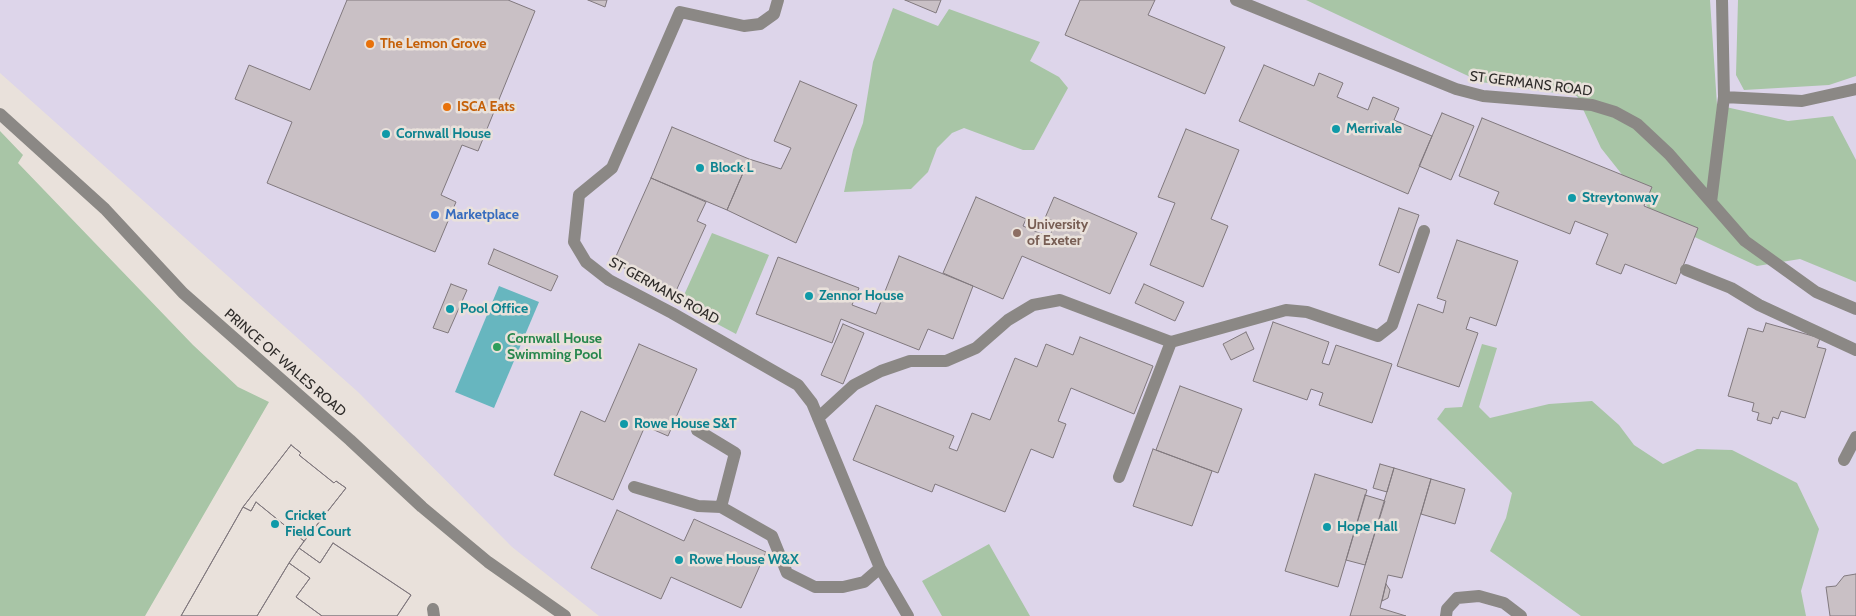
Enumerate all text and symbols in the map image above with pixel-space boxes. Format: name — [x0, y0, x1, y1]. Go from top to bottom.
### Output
place label: The Lemon Grove — [380, 36, 486, 52]
marker: The Lemon Grove — [364, 38, 376, 50]
street label: ST GERMANS ROAD — [1469, 68, 1593, 100]
place label: ISCA Eats — [457, 99, 515, 115]
marker: ISCA Eats — [441, 101, 453, 113]
place label: Merrivale — [1346, 121, 1402, 137]
marker: Merrivale — [1330, 123, 1342, 135]
place label: Cornwall House — [396, 126, 491, 142]
marker: Cornwall House — [380, 128, 392, 140]
place label: Block L — [710, 160, 754, 176]
marker: Block L — [694, 162, 706, 174]
place label: Streytonway — [1582, 190, 1659, 206]
marker: Streytonway — [1566, 192, 1578, 204]
place label: Marketplace — [445, 207, 519, 223]
marker: Marketplace — [429, 209, 441, 221]
place label: University of Exeter — [1027, 217, 1088, 250]
marker: University of Exeter — [1011, 227, 1023, 239]
street label: ST GERMANS ROAD — [606, 254, 722, 328]
place label: Zennor House — [819, 288, 904, 304]
marker: Zennor House — [803, 290, 815, 302]
place label: Pool Office — [460, 301, 528, 317]
marker: Pool Office — [444, 303, 456, 315]
street label: PRINCE OF WALES ROAD — [221, 305, 349, 421]
place label: Cornwall House Swimming Pool — [507, 331, 602, 364]
marker: Cornwall House Swimming Pool — [491, 341, 503, 353]
place label: Rowe House S&T — [634, 416, 737, 432]
marker: Rowe House S&T — [618, 418, 630, 430]
place label: Cricket Field Court — [285, 508, 351, 540]
marker: Cricket Field Court — [269, 518, 281, 530]
place label: Hope Hall — [1337, 519, 1398, 535]
marker: Hope Hall — [1321, 521, 1333, 533]
place label: Rowe House W&X — [689, 552, 799, 568]
marker: Rowe House W&X — [673, 554, 685, 566]

